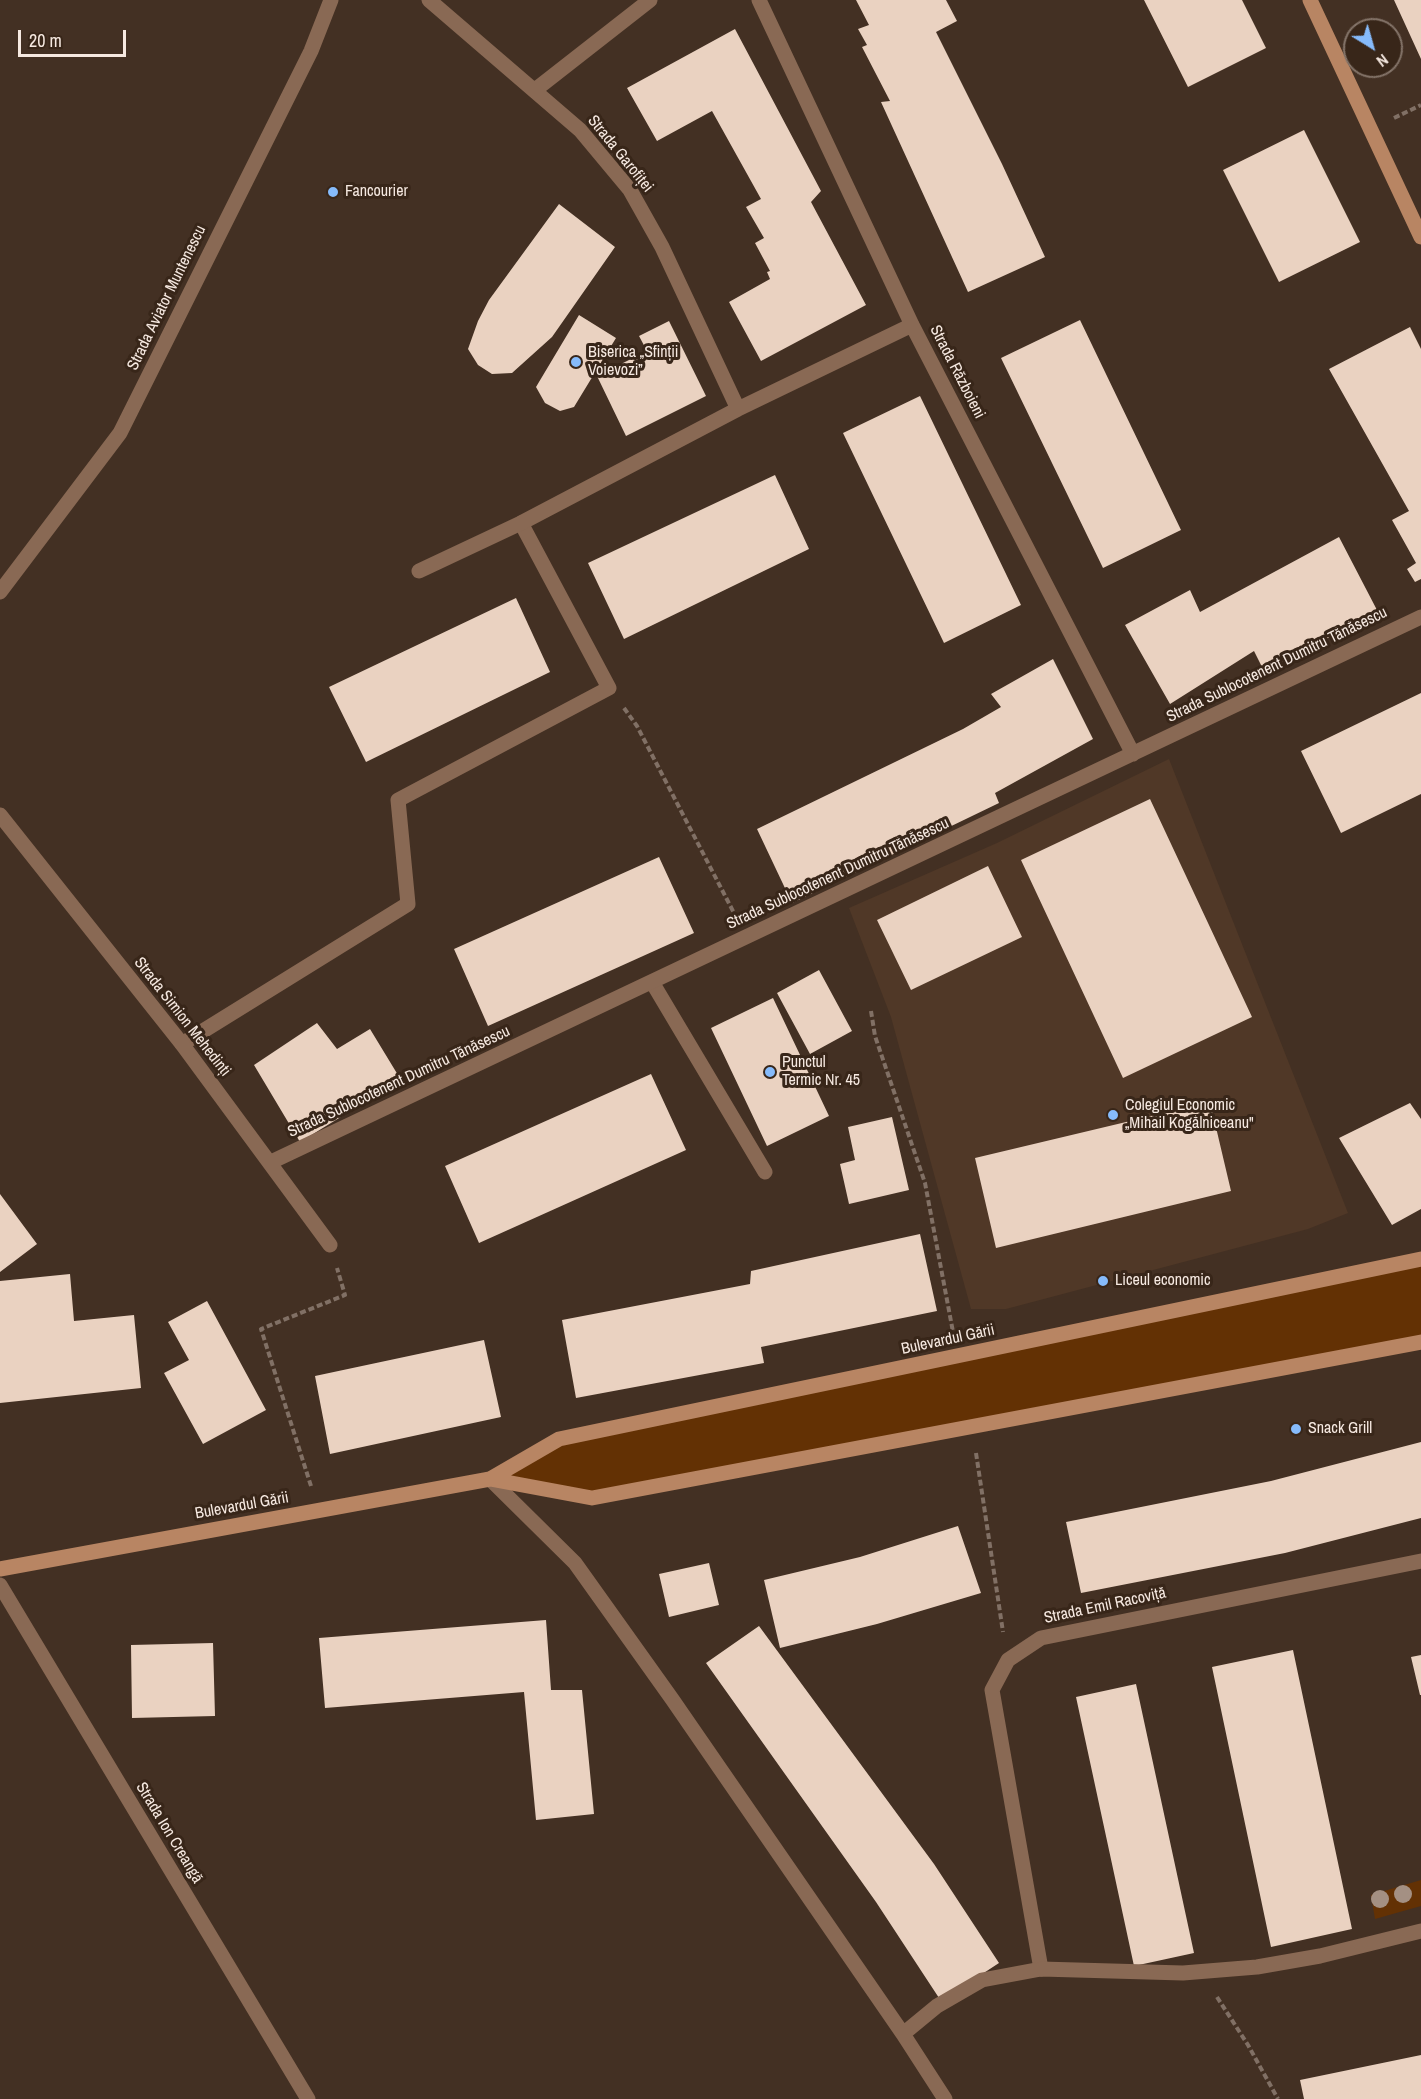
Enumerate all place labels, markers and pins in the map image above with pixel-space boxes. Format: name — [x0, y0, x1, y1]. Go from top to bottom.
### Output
place label: Fancourier — [345, 182, 408, 202]
marker: Fancourier — [326, 185, 340, 199]
place label: Biserica „Sfinții Voievozi” — [588, 343, 678, 381]
marker: Biserica „Sfinții Voievozi” — [569, 355, 583, 369]
place label: Punctul Termic Nr. 45 — [782, 1053, 860, 1091]
marker: Punctul Termic Nr. 45 — [763, 1065, 777, 1079]
place label: Colegiul Economic „Mihail Kogălniceanu" — [1125, 1096, 1254, 1134]
marker: Colegiul Economic „Mihail Kogălniceanu" — [1106, 1108, 1120, 1122]
place label: Liceul economic — [1115, 1271, 1211, 1291]
marker: Liceul economic — [1096, 1274, 1110, 1288]
place label: Snack Grill — [1308, 1419, 1372, 1439]
marker: Snack Grill — [1289, 1422, 1303, 1436]

